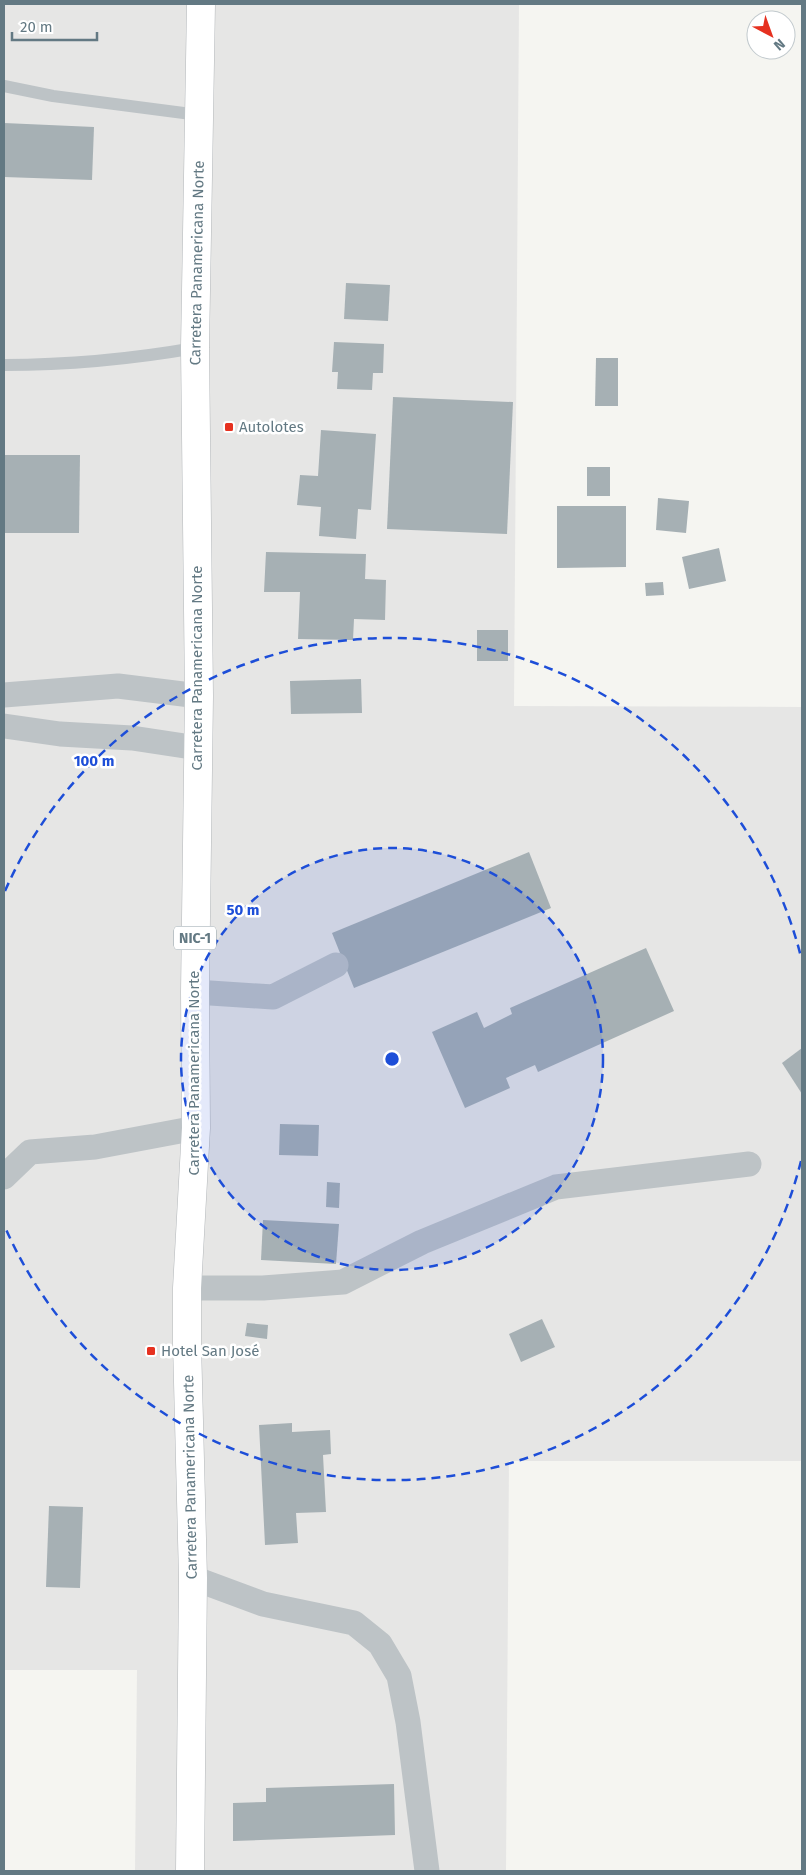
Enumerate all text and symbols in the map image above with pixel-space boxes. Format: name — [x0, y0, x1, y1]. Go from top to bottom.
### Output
scale bar — [12, 10, 98, 42]
north arrow — [746, 10, 796, 60]
text: 20 m — [20, 18, 53, 36]
text: N — [770, 35, 788, 54]
street label: Carretera Panamericana Norte — [186, 160, 208, 366]
place label: Autolotes — [239, 418, 304, 436]
marker: Autolotes — [223, 421, 235, 433]
street label: Carretera Panamericana Norte — [188, 566, 206, 770]
text: 100 m — [74, 752, 114, 770]
text: 50 m — [226, 901, 260, 919]
road number: NIC-1 — [174, 926, 216, 950]
street label: Carretera Panamericana Norte — [185, 971, 203, 1175]
centre of rings — [383, 1050, 401, 1068]
place label: Hotel San José — [161, 1342, 259, 1360]
marker: Hotel San José — [145, 1345, 157, 1357]
street label: Carretera Panamericana Norte — [179, 1374, 201, 1580]

